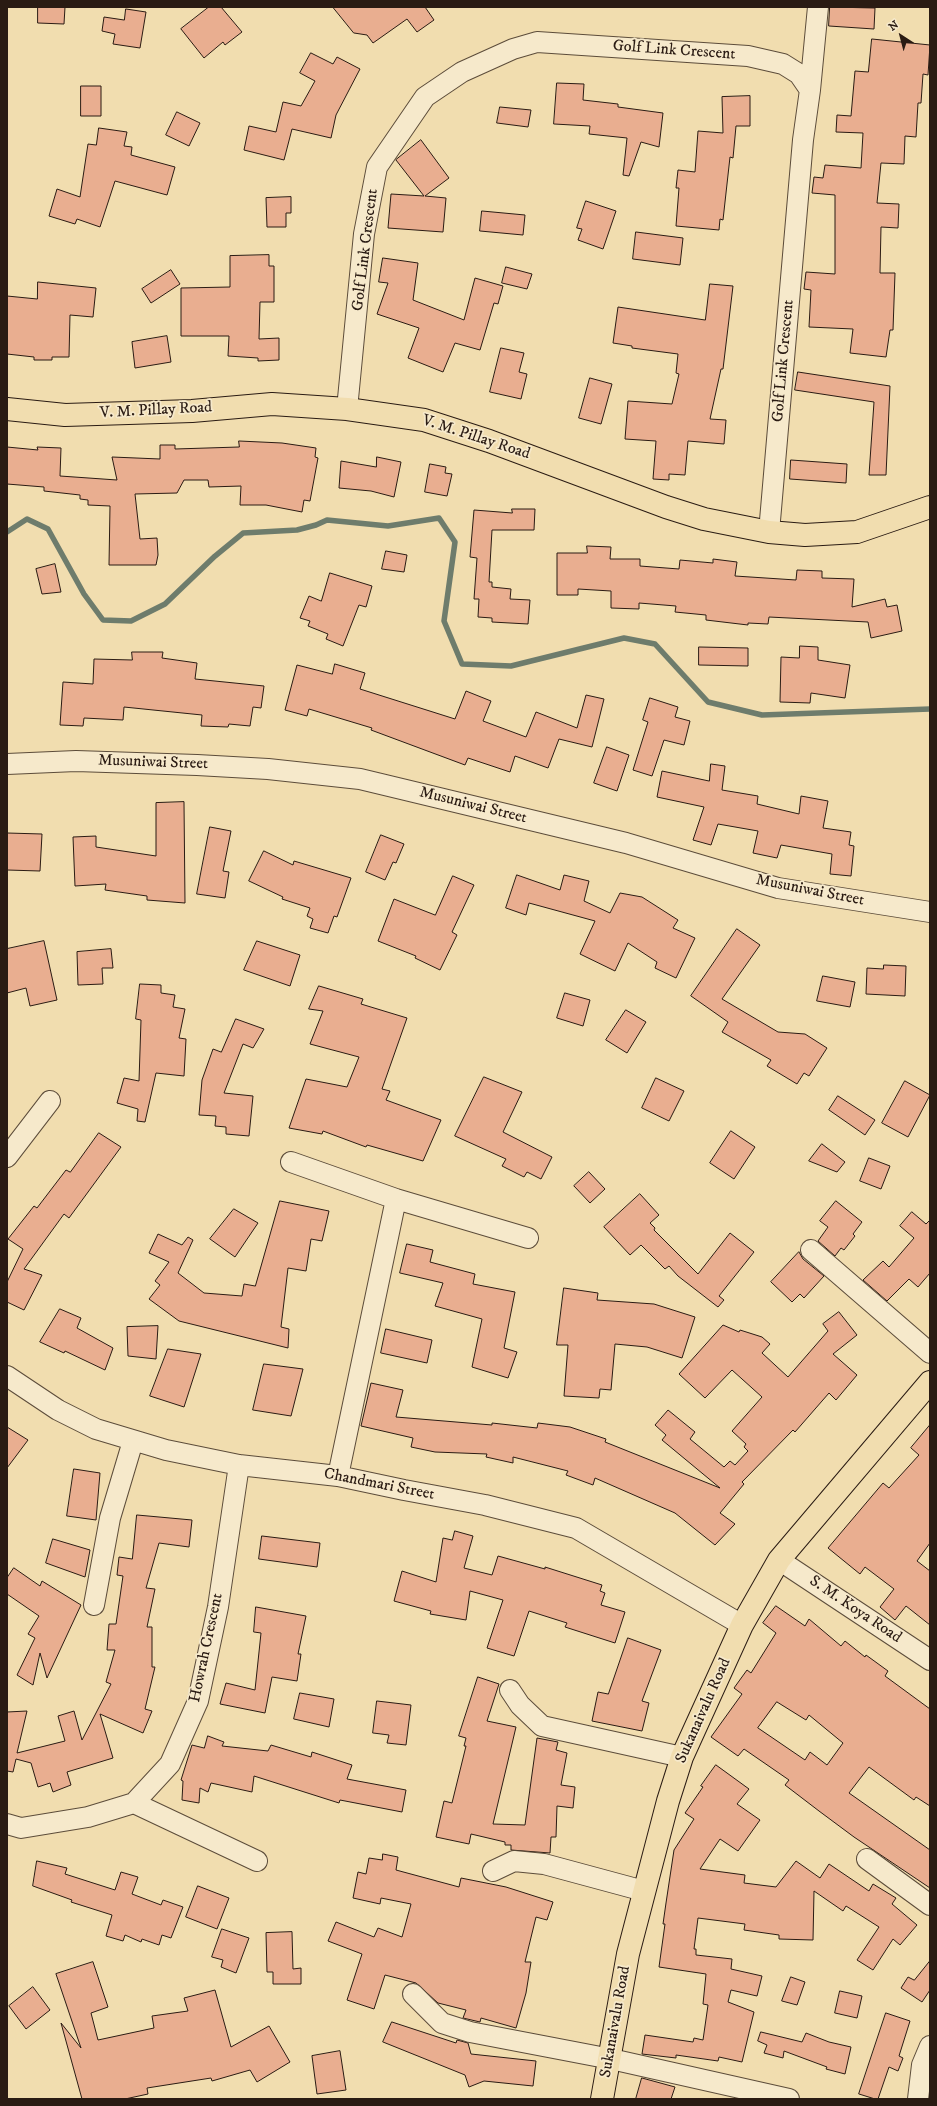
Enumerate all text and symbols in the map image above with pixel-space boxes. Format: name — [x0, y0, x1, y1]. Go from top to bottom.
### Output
north arrow — [881, 16, 921, 56]
text: N — [886, 18, 902, 35]
street label: Golf Link Crescent — [612, 37, 736, 65]
street label: Golf Link Crescent — [349, 188, 383, 312]
street label: Golf Link Crescent — [769, 299, 799, 423]
street label: V. M. Pillay Road — [99, 398, 213, 424]
street label: V. M. Pillay Road — [420, 412, 532, 464]
street label: Musuniwai Street — [98, 751, 208, 775]
street label: Musuniwai Street — [417, 783, 529, 829]
street label: Musuniwai Street — [754, 871, 866, 911]
street label: Chandmari Street — [322, 1465, 436, 1505]
street label: S. M. Koya Road — [805, 1572, 905, 1648]
street label: Howrah Crescent — [186, 1592, 228, 1704]
street label: Sukanaivalu Road — [672, 1655, 736, 1767]
street label: Sukanaivalu Road — [597, 1965, 635, 2079]

